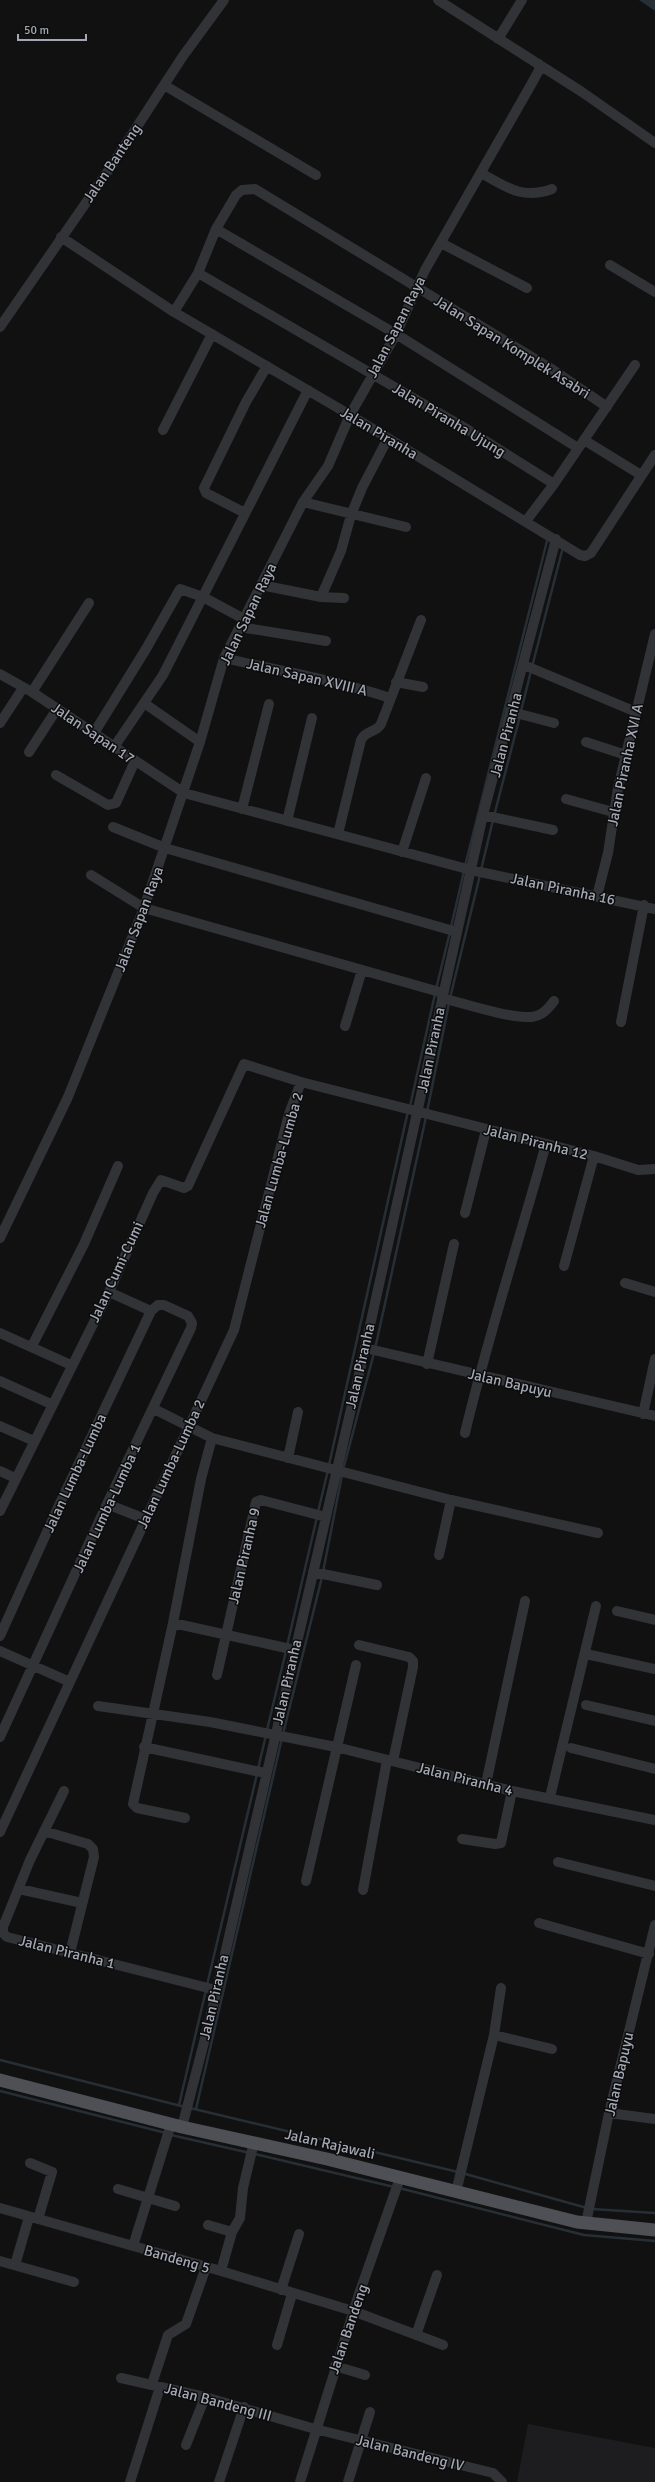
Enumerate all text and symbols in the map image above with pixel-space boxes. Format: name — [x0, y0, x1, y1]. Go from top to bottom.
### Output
scale bar — [18, 16, 86, 42]
text: 50 m — [24, 23, 49, 38]
street label: Jalan Banteng — [79, 120, 145, 206]
street label: Jalan Sapan Raya — [363, 273, 429, 381]
street label: Jalan Sapan Komplek Asabri — [431, 292, 593, 402]
street label: Jalan Piranha Ujung — [389, 379, 509, 461]
street label: Jalan Piranha — [337, 403, 421, 463]
street label: Jalan Sapan Raya — [216, 560, 280, 668]
street label: Jalan Sapan XVIII A — [245, 654, 369, 700]
street label: Jalan Piranha — [486, 691, 526, 779]
street label: Jalan Sapan 17 — [48, 699, 138, 767]
street label: Jalan Piranha XVI A — [603, 702, 647, 828]
street label: Jalan Sapan Raya — [111, 864, 167, 974]
street label: Jalan Piranha 16 — [509, 869, 617, 909]
street label: Jalan Piranha — [413, 1006, 449, 1094]
street label: Jalan Lumba-Lumba 2 — [251, 1090, 307, 1230]
street label: Jalan Piranha 12 — [482, 1120, 590, 1164]
street label: Jalan Cumi-Cumi — [85, 1219, 147, 1325]
street label: Jalan Piranha — [341, 1322, 379, 1410]
street label: Jalan Bapuyu — [466, 1365, 554, 1401]
street label: Jalan Lumba-Lumba 2 — [133, 1397, 209, 1531]
street label: Jalan Lumba-Lumba — [40, 1411, 110, 1535]
street label: Jalan Lumba-Lumba 1 — [69, 1441, 145, 1575]
street label: Jalan Piranha 9 — [224, 1506, 264, 1606]
street label: Jalan Piranha — [268, 1638, 306, 1726]
street label: Jalan Piranha 4 — [415, 1758, 515, 1800]
street label: Jalan Piranha 1 — [17, 1931, 117, 1973]
street label: Jalan Piranha — [195, 1953, 233, 2041]
street label: Jalan Bapuyu — [601, 2030, 637, 2118]
street label: Jalan Rajawali — [283, 2125, 377, 2163]
street label: Bandeng 5 — [142, 2241, 212, 2277]
street label: Jalan Bandeng — [324, 2282, 372, 2376]
street label: Jalan Bandeng III — [162, 2379, 274, 2425]
street label: Jalan Bandeng IV — [354, 2431, 466, 2475]

